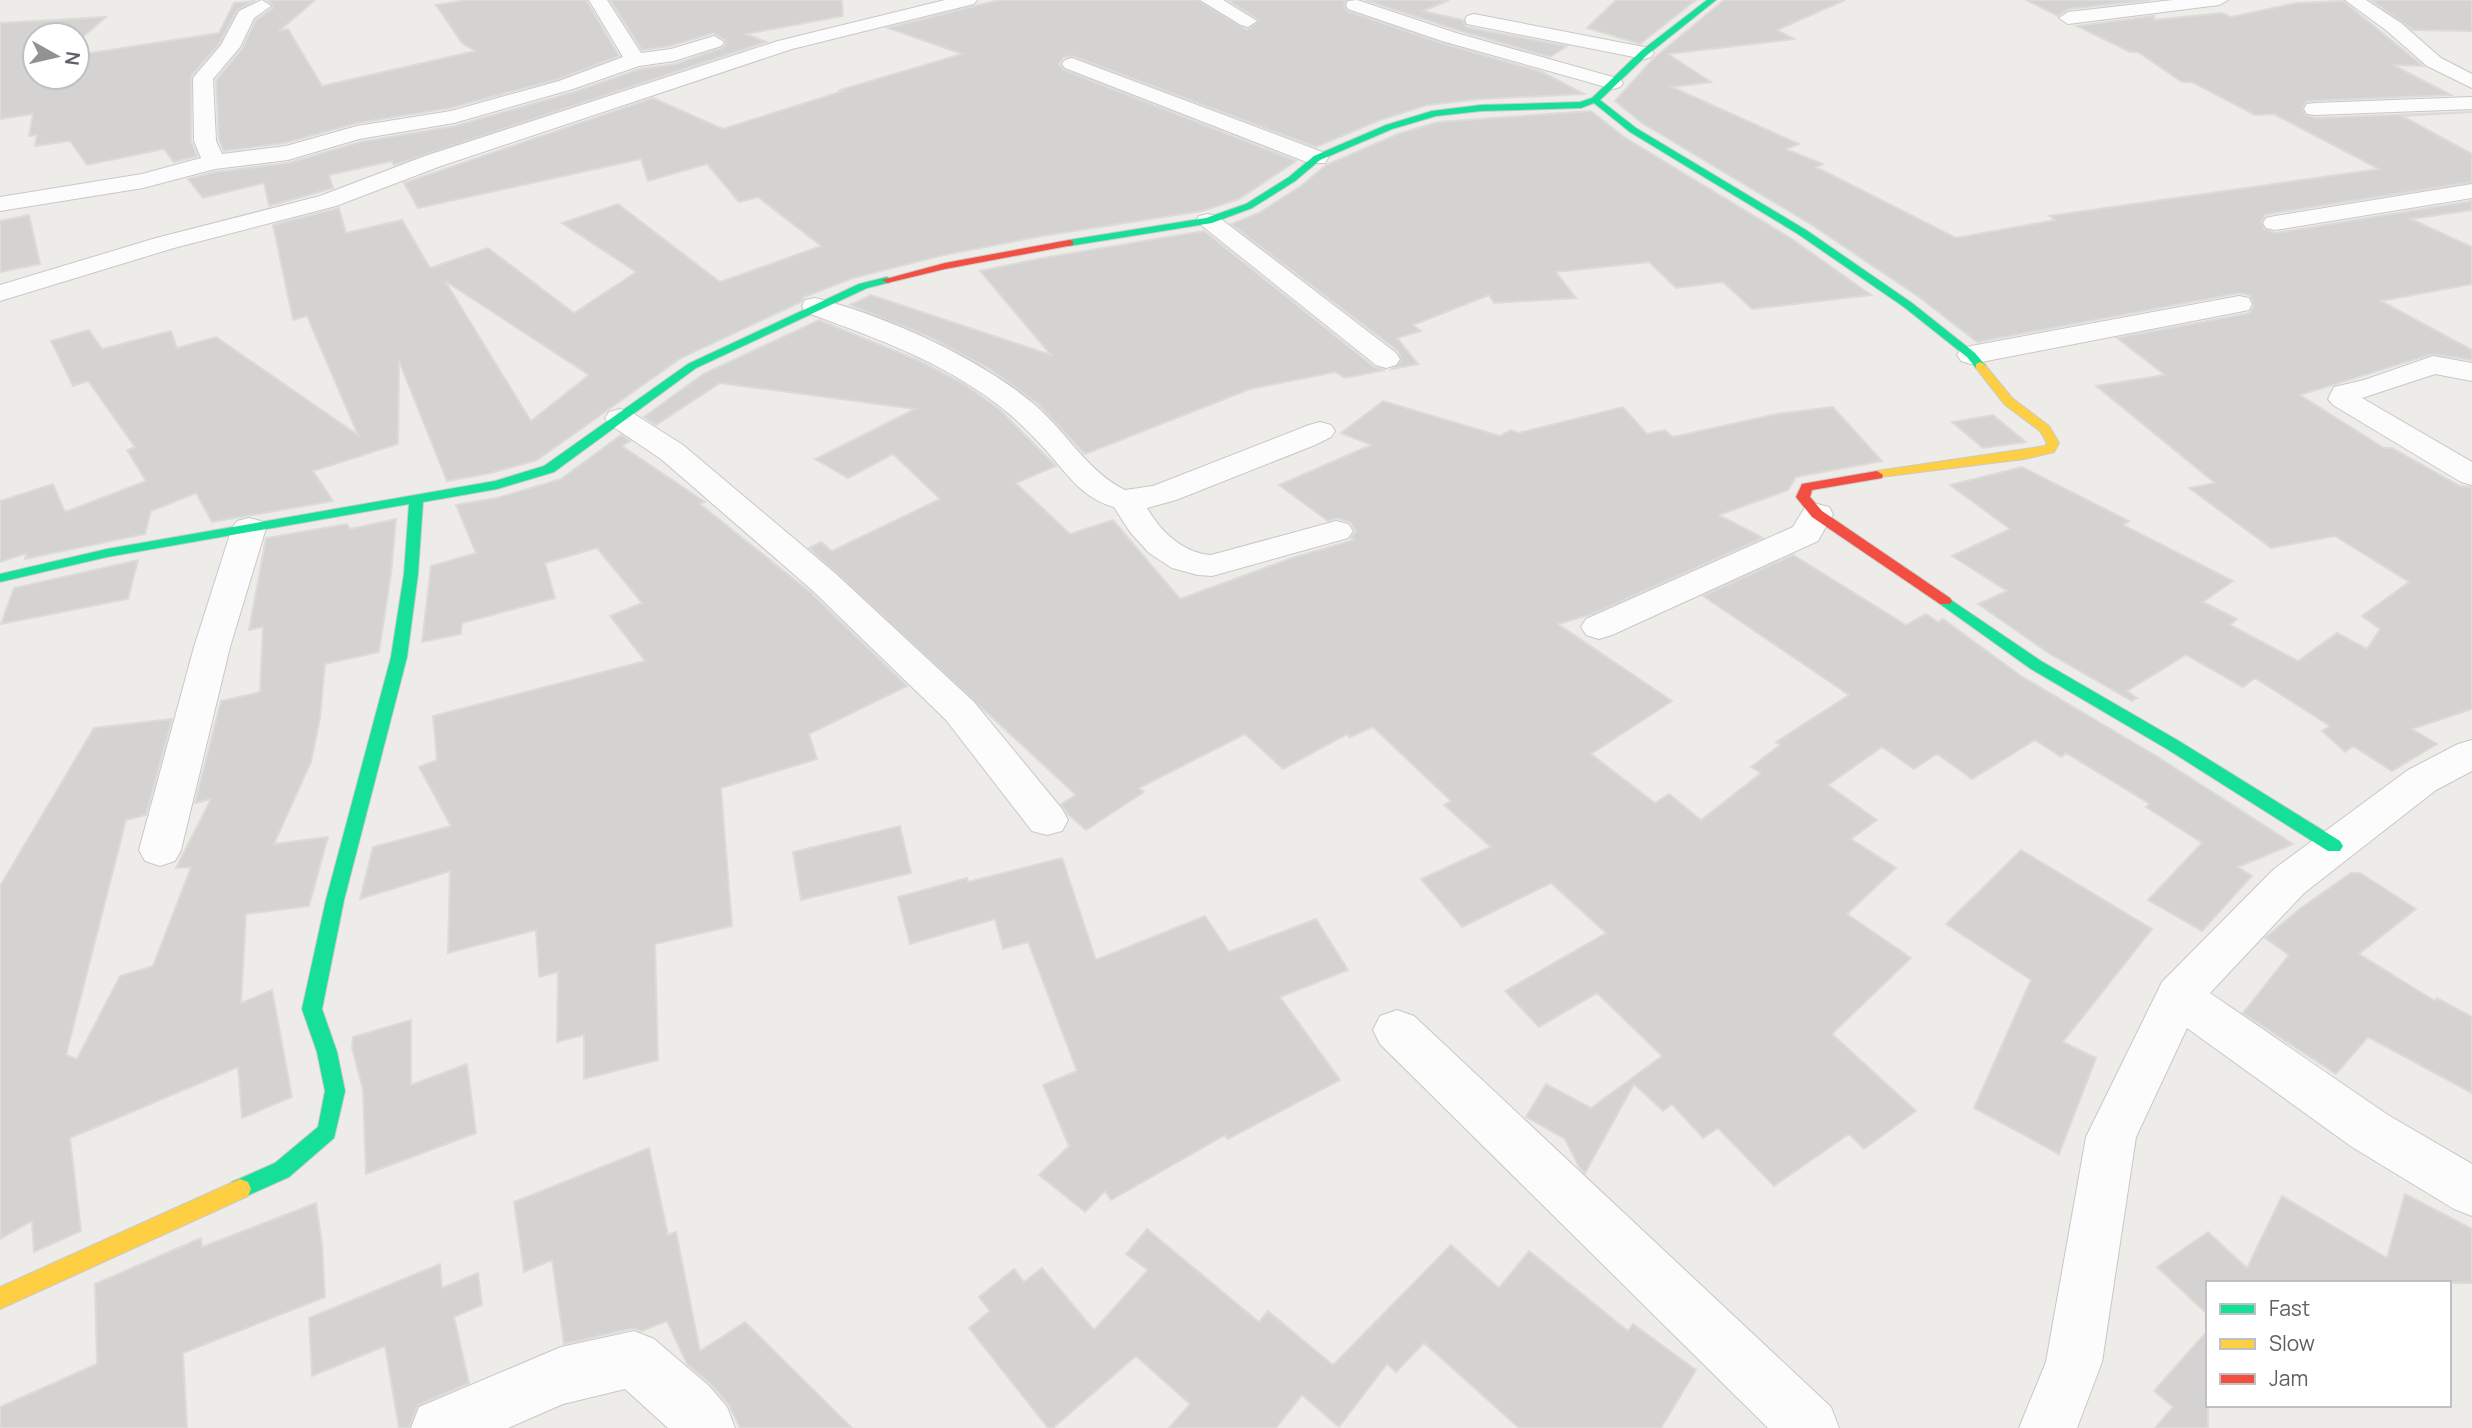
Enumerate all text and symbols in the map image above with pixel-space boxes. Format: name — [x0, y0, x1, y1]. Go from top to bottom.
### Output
north arrow — [21, 21, 91, 91]
text: N — [59, 50, 87, 67]
legend — [2206, 1281, 2451, 1407]
text: Fast — [2269, 1294, 2310, 1322]
text: Slow — [2269, 1329, 2315, 1357]
text: Jam — [2269, 1364, 2308, 1392]

